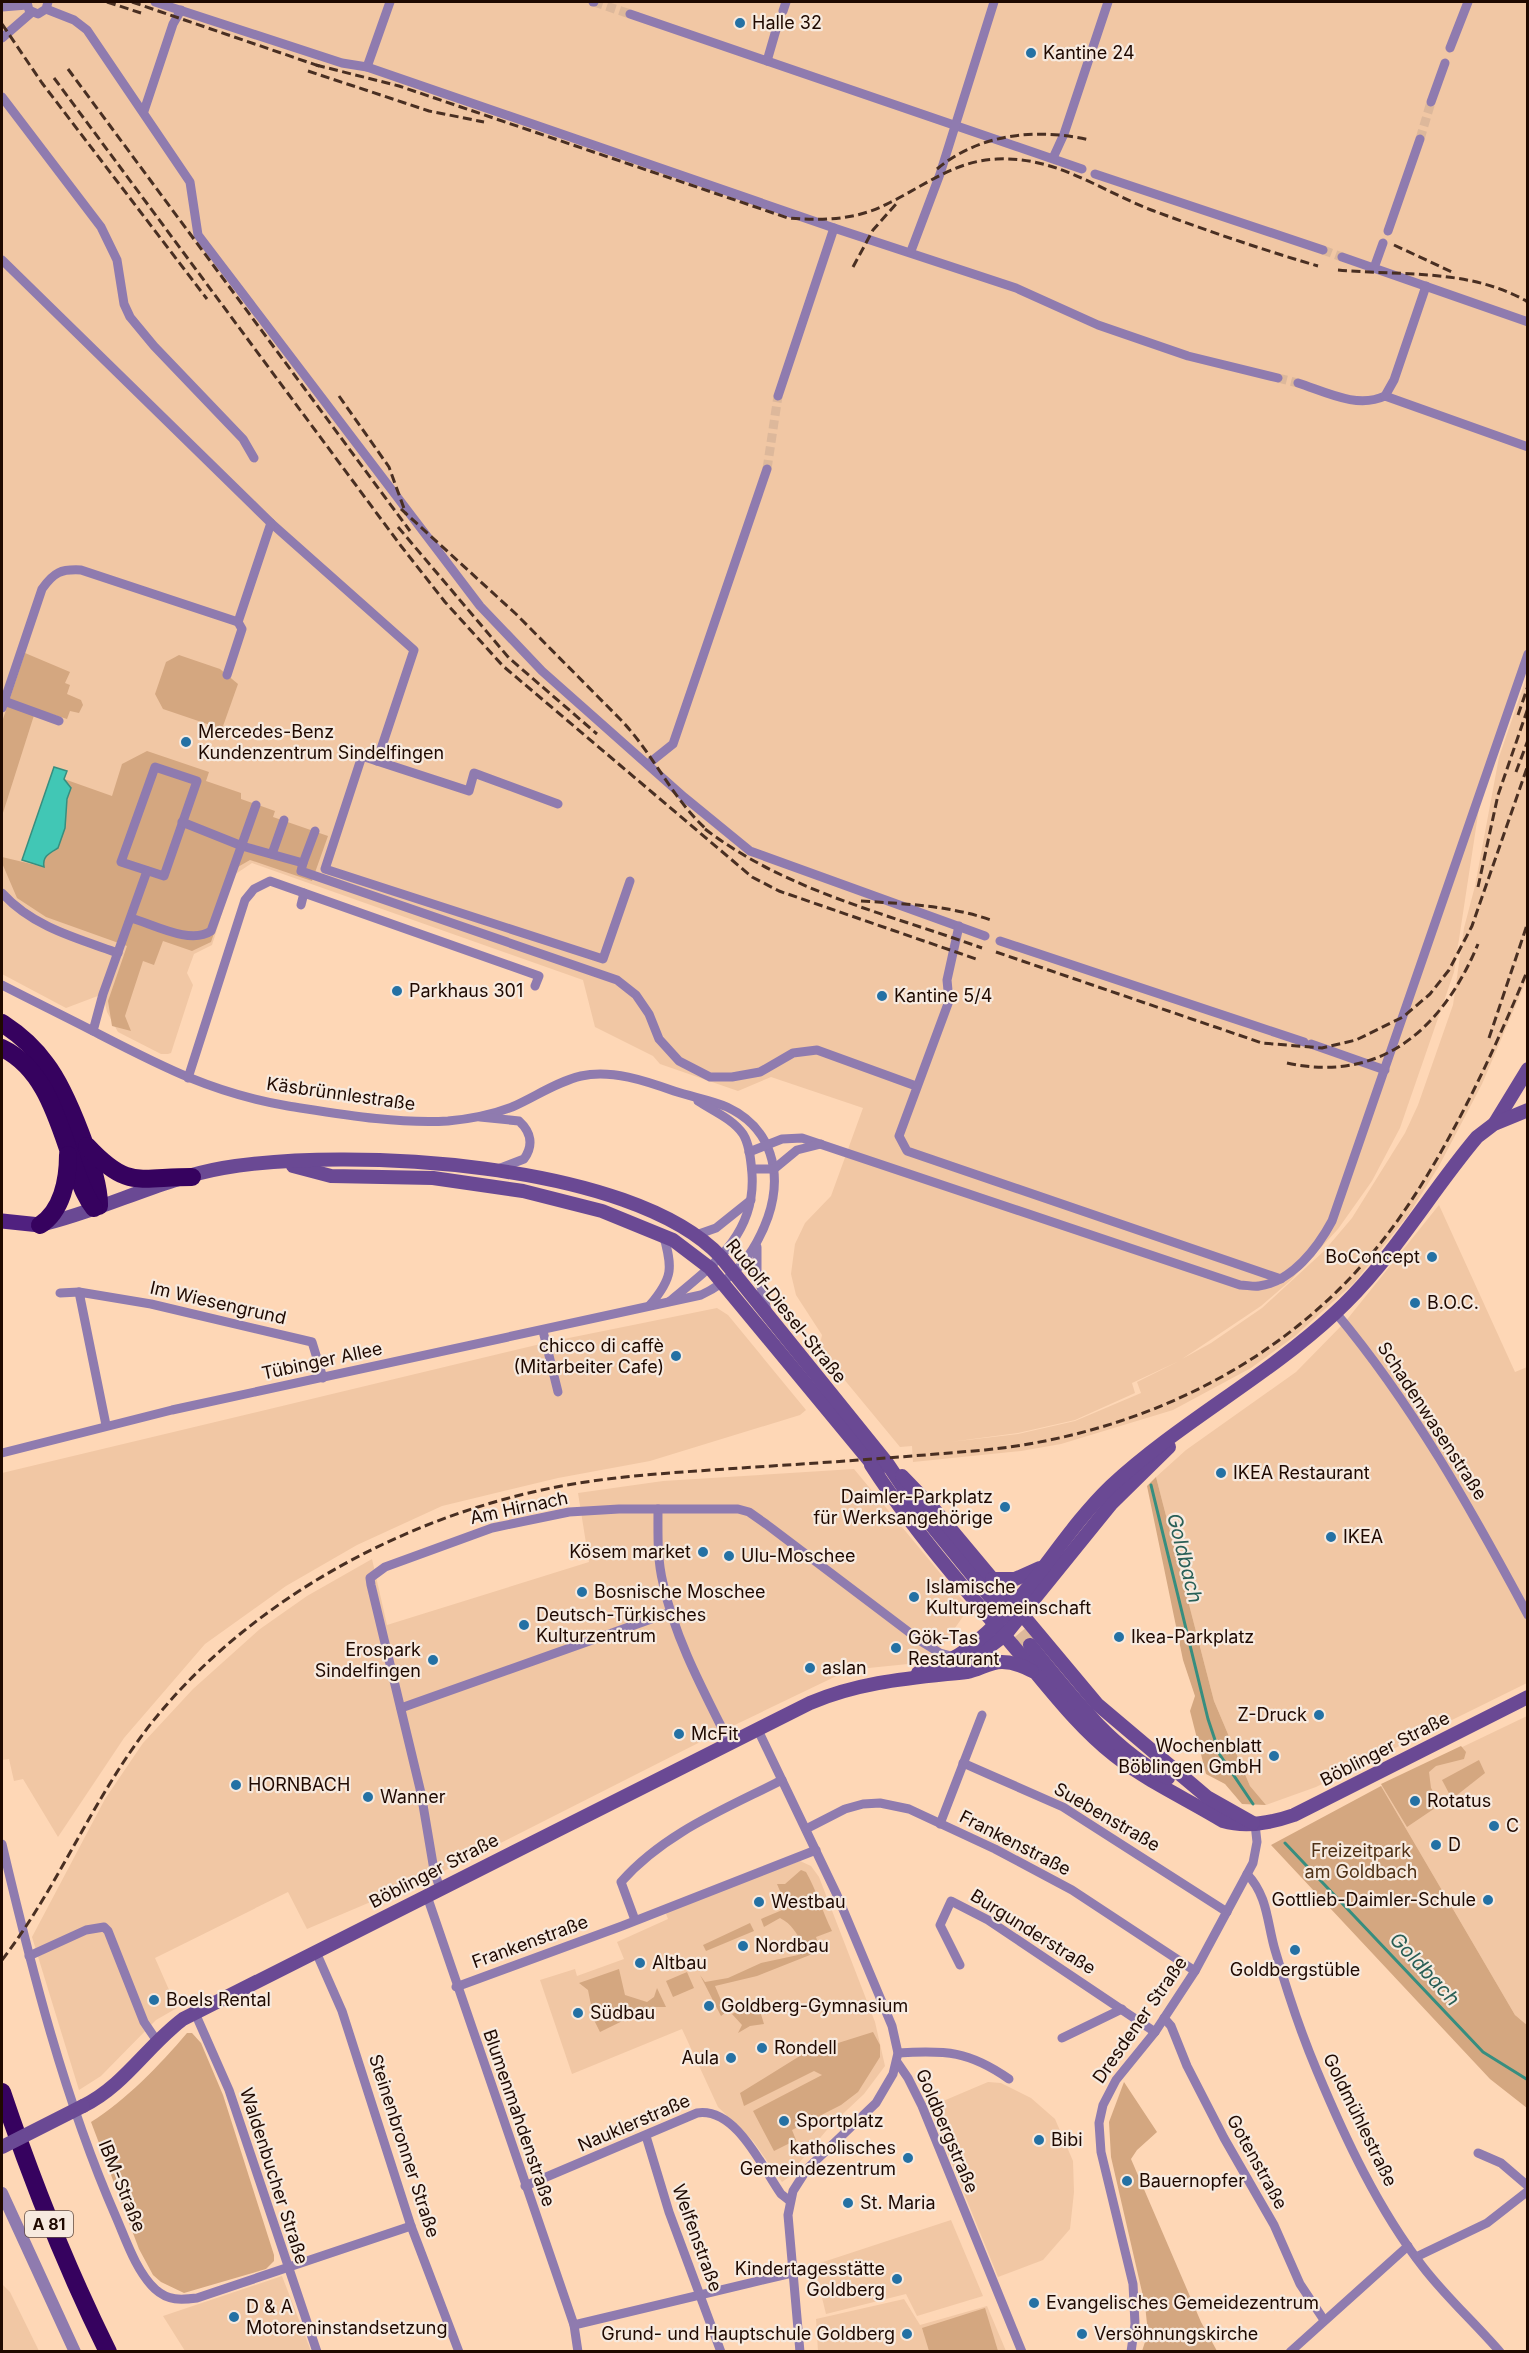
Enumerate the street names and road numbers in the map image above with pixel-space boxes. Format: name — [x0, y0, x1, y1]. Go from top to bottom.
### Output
street label: Käsbrünnlestraße — [265, 1073, 417, 1114]
street label: Rudolf-Diesel-Straße — [722, 1234, 851, 1387]
street label: Im Wiesengrund — [148, 1277, 288, 1328]
street label: Tübinger Allee — [260, 1337, 384, 1384]
street label: Schadenwasenstraße — [1373, 1338, 1491, 1504]
street label: Am Hirnach — [468, 1487, 570, 1528]
street label: Böblinger Straße — [1317, 1707, 1453, 1790]
street label: Suebenstraße — [1051, 1778, 1164, 1855]
street label: Frankenstraße — [956, 1805, 1074, 1880]
street label: Böblinger Straße — [366, 1829, 502, 1912]
street label: Burgunderstraße — [967, 1885, 1100, 1978]
street label: Frankenstraße — [469, 1911, 591, 1972]
street label: Dresdener Straße — [1088, 1952, 1191, 2087]
street label: Blumenmahdenstraße — [479, 2026, 560, 2209]
street label: Goldmühlestraße — [1319, 2050, 1402, 2190]
street label: Steinenbronner Straße — [365, 2051, 444, 2240]
street label: Goldbergstraße — [912, 2066, 983, 2196]
street label: Waldenbucher Straße — [236, 2085, 313, 2267]
street label: Nauklerstraße — [575, 2089, 693, 2156]
street label: Gotenstraße — [1223, 2111, 1292, 2213]
street label: IBM-Straße — [95, 2137, 150, 2235]
street label: Welfenstraße — [668, 2181, 727, 2294]
road number: A 81 — [25, 2211, 73, 2237]

